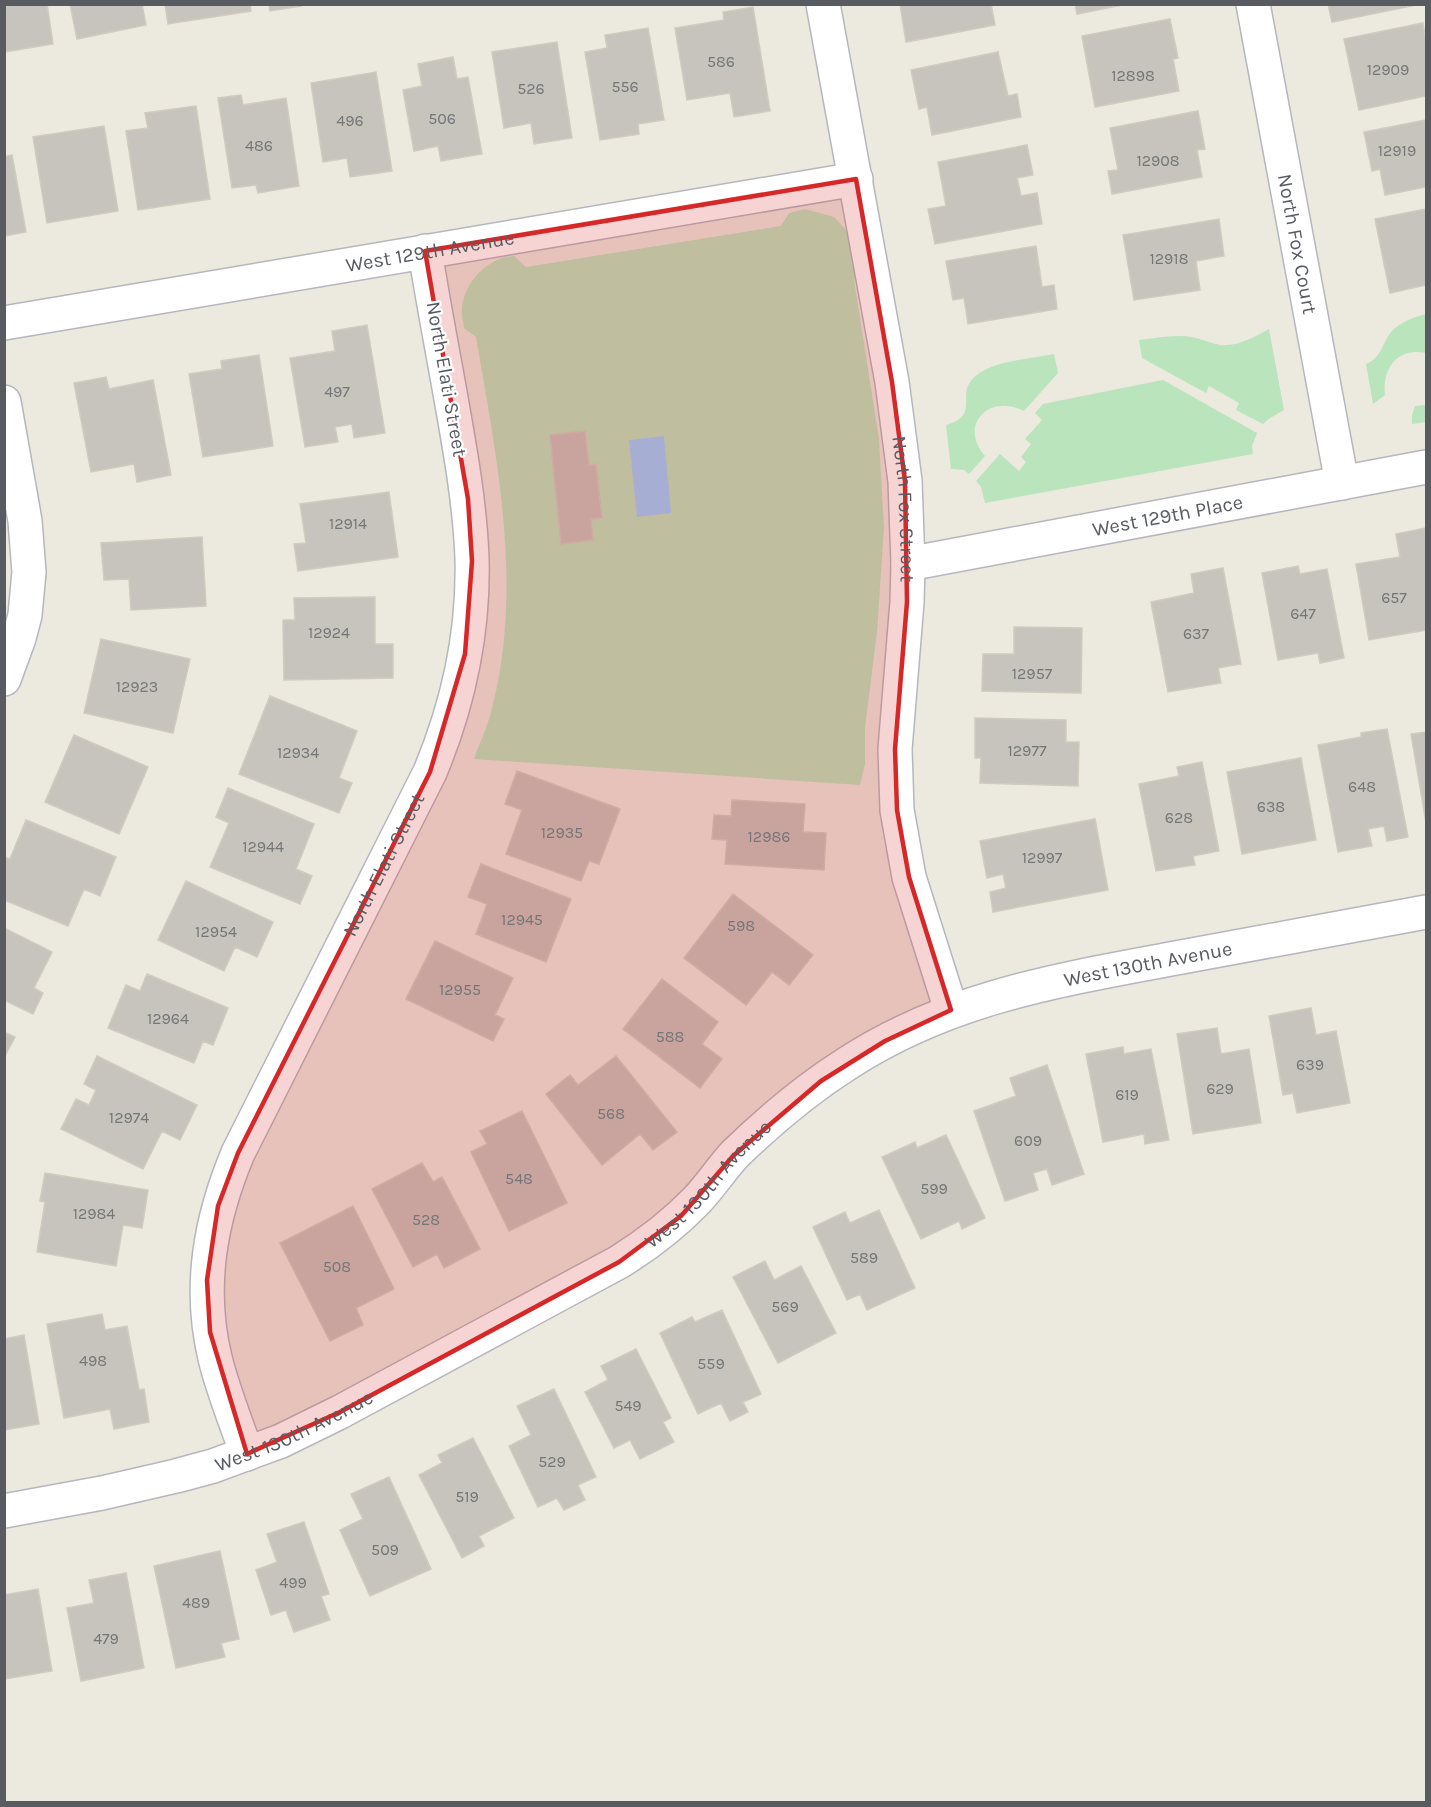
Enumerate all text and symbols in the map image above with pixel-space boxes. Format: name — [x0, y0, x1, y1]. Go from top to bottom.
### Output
house number: 586 — [707, 52, 735, 71]
house number: 12909 — [1367, 60, 1409, 79]
house number: 12898 — [1111, 66, 1155, 85]
house number: 556 — [611, 77, 639, 96]
house number: 526 — [517, 79, 545, 98]
house number: 506 — [428, 109, 456, 128]
house number: 496 — [336, 111, 364, 130]
house number: 486 — [245, 136, 273, 155]
house number: 12919 — [1378, 141, 1416, 160]
house number: 12908 — [1136, 151, 1180, 170]
street label: North Fox Court — [1273, 172, 1321, 316]
street label: West 129th Avenue — [344, 226, 516, 277]
house number: 12918 — [1150, 249, 1188, 268]
street label: North Elati Street — [422, 300, 472, 459]
house number: 497 — [324, 382, 350, 401]
street label: North Fox Street — [887, 434, 919, 583]
street label: West 129th Place — [1090, 491, 1245, 541]
house number: 12914 — [329, 514, 367, 533]
house number: 657 — [1381, 588, 1407, 607]
house number: 647 — [1290, 604, 1316, 623]
house number: 12924 — [308, 623, 350, 642]
house number: 637 — [1183, 624, 1210, 643]
house number: 12957 — [1012, 664, 1053, 683]
house number: 12923 — [116, 677, 158, 696]
house number: 12977 — [1008, 741, 1047, 760]
house number: 12934 — [277, 743, 319, 762]
house number: 648 — [1348, 777, 1376, 796]
street label: North Elati Street — [338, 789, 430, 940]
house number: 638 — [1257, 797, 1285, 816]
house number: 628 — [1165, 808, 1193, 827]
house number: 12935 — [541, 823, 583, 842]
house number: 12986 — [748, 827, 790, 846]
house number: 12944 — [242, 837, 284, 856]
house number: 12997 — [1022, 848, 1063, 867]
house number: 12945 — [501, 910, 543, 929]
house number: 598 — [727, 916, 755, 935]
house number: 12954 — [195, 922, 237, 941]
street label: West 130th Avenue — [1062, 937, 1234, 992]
house number: 12955 — [439, 980, 481, 999]
house number: 12964 — [147, 1009, 189, 1028]
house number: 588 — [656, 1027, 684, 1046]
house number: 639 — [1296, 1055, 1324, 1074]
house number: 629 — [1206, 1079, 1234, 1098]
house number: 619 — [1115, 1085, 1139, 1104]
house number: 568 — [597, 1104, 625, 1123]
house number: 12974 — [109, 1108, 149, 1127]
street label: West 130th Avenue — [640, 1115, 776, 1253]
house number: 609 — [1014, 1131, 1042, 1150]
house number: 548 — [505, 1169, 533, 1188]
house number: 599 — [920, 1179, 948, 1198]
house number: 12984 — [73, 1204, 115, 1223]
house number: 528 — [412, 1210, 440, 1229]
house number: 589 — [850, 1248, 878, 1267]
house number: 508 — [323, 1257, 351, 1276]
house number: 569 — [771, 1297, 799, 1316]
house number: 498 — [79, 1351, 107, 1370]
house number: 559 — [697, 1354, 725, 1373]
street label: West 130th Avenue — [212, 1386, 377, 1476]
house number: 549 — [614, 1396, 642, 1415]
house number: 529 — [538, 1452, 566, 1471]
house number: 519 — [455, 1487, 479, 1506]
house number: 509 — [371, 1540, 399, 1559]
house number: 499 — [279, 1573, 307, 1592]
house number: 489 — [182, 1593, 210, 1612]
house number: 479 — [93, 1629, 119, 1648]

